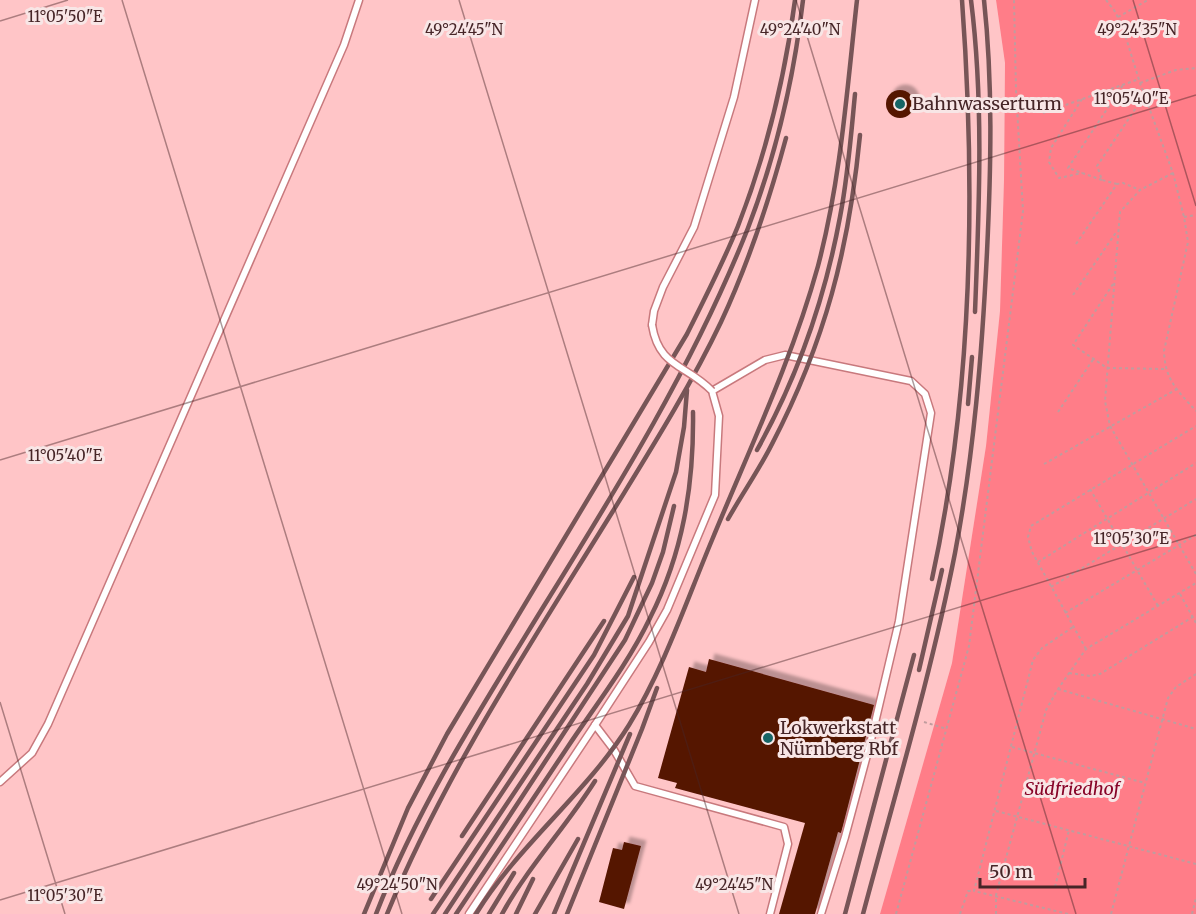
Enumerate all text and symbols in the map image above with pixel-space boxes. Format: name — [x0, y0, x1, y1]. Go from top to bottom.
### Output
text: 11°05'50"E — [27, 7, 103, 26]
text: 49°24'45"N — [425, 20, 504, 39]
text: 49°24'40"N — [760, 20, 841, 39]
text: 49°24'35"N — [1097, 20, 1177, 39]
text: 11°05'40"E — [1094, 89, 1169, 108]
place label: Bahnwasserturm — [912, 92, 1062, 115]
marker: Bahnwasserturm — [893, 97, 907, 111]
text: 11°05'40"E — [28, 446, 103, 465]
text: 11°05'30"E — [1093, 529, 1169, 548]
place label: Lokwerkstatt Nürnberg Rbf — [780, 716, 899, 760]
marker: Lokwerkstatt Nürnberg Rbf — [761, 731, 775, 745]
park label: Südfriedhof — [1024, 777, 1121, 800]
scale bar — [980, 851, 1085, 889]
text: 50 m — [989, 860, 1033, 883]
text: 49°24'50"N — [356, 875, 438, 894]
text: 49°24'45"N — [695, 875, 774, 894]
text: 11°05'30"E — [27, 886, 103, 905]

